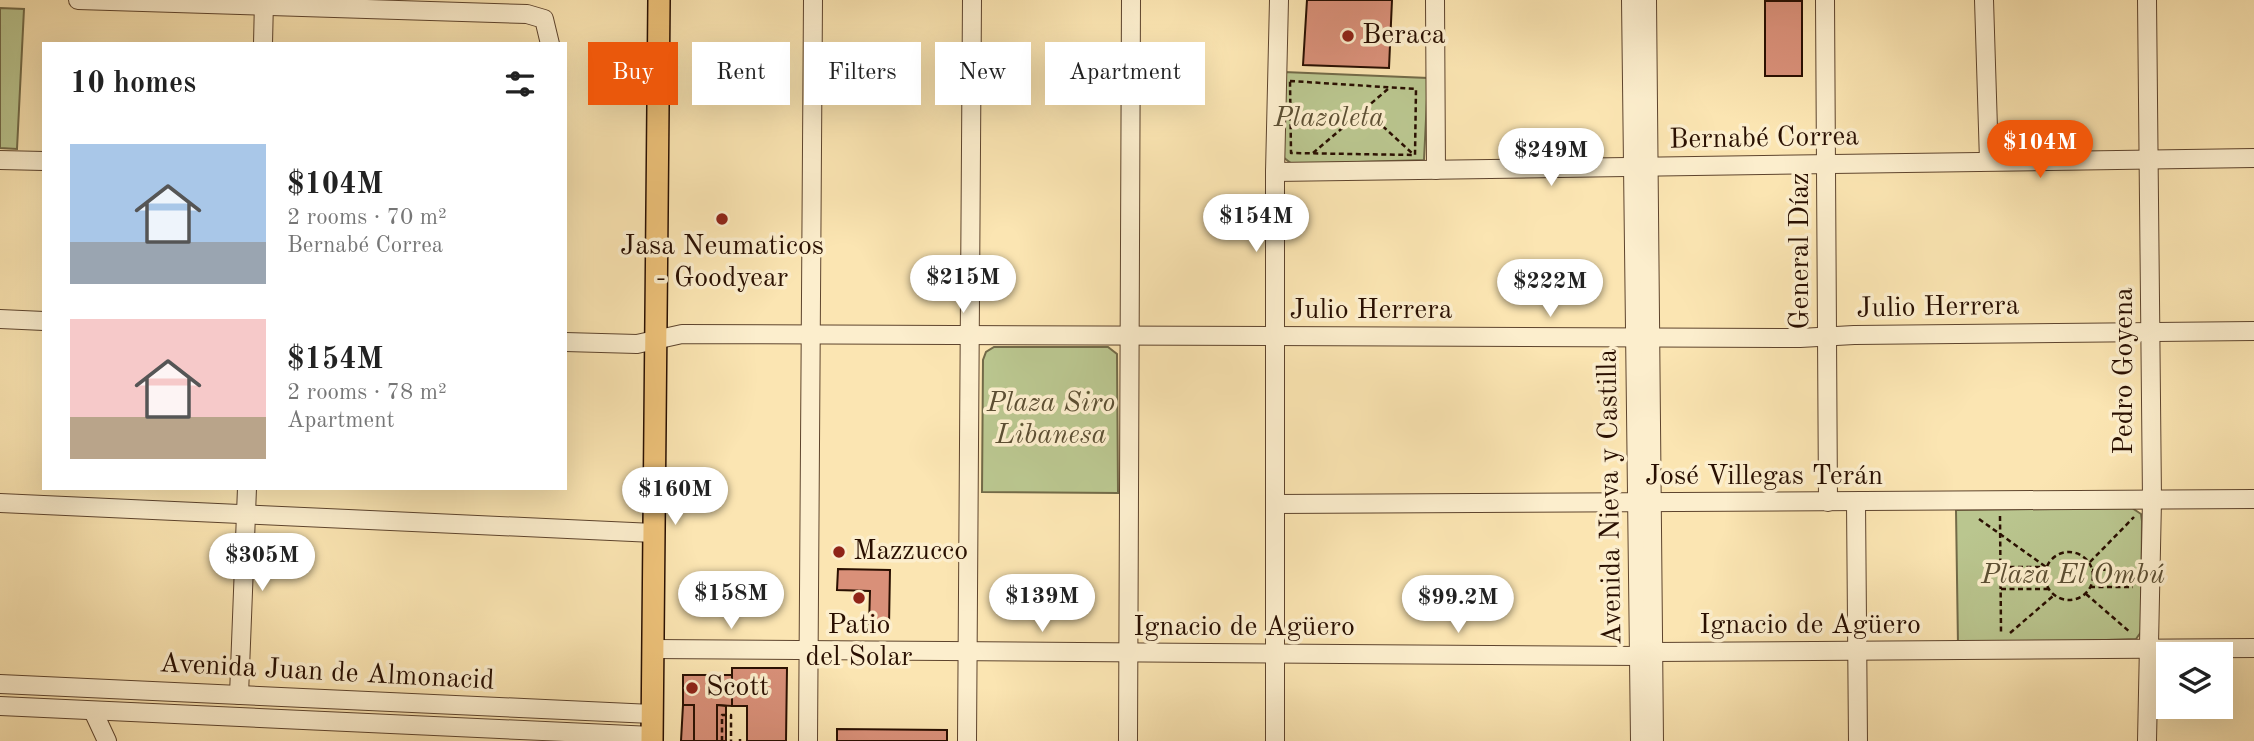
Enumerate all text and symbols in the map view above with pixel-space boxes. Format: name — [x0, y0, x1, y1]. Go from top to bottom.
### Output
place label: Beraca — [1362, 22, 1446, 50]
marker: Beraca — [1340, 28, 1356, 44]
chip: Buy — [588, 42, 678, 105]
chip: Rent — [692, 42, 790, 105]
chip: Filters — [804, 42, 921, 105]
chip: New — [935, 42, 1031, 105]
chip: Apartment — [1045, 42, 1205, 105]
icon: filters — [501, 65, 539, 103]
text: 10 homes — [70, 69, 196, 99]
park label: Plazoleta — [1273, 105, 1384, 133]
pin: $104M — [1991, 120, 2089, 180]
street label: Bernabé Correa — [1669, 123, 1859, 155]
pin: $249M — [1502, 128, 1600, 188]
text: $104M — [2003, 131, 2077, 154]
text: $249M — [1514, 139, 1588, 162]
text: $104M — [287, 170, 383, 200]
icon: home — [126, 172, 210, 256]
street label: General Díaz — [1787, 172, 1815, 330]
pin: $154M — [1207, 194, 1305, 254]
text: $154M — [1219, 205, 1293, 228]
text: 2 rooms · 70 m² — [287, 206, 447, 229]
marker: Jasa Neumaticos - Goodyear — [714, 211, 730, 227]
place label: Jasa Neumaticos - Goodyear — [620, 233, 824, 293]
text: Bernabé Correa — [287, 234, 443, 257]
pin: $215M — [914, 256, 1012, 315]
pin: $222M — [1501, 260, 1599, 319]
text: $215M — [926, 266, 1000, 289]
text: $222M — [1513, 270, 1587, 293]
street label: Pedro Goyena — [2111, 287, 2139, 455]
street label: Julio Herrera — [1856, 293, 2020, 323]
street label: Julio Herrera — [1289, 297, 1453, 325]
text: $154M — [287, 345, 383, 375]
icon: home — [126, 347, 210, 431]
street label: Avenida Nieva y Castilla — [1594, 348, 1628, 645]
text: 2 rooms · 78 m² — [287, 381, 447, 404]
park label: Plaza Siro Libanesa — [986, 390, 1115, 450]
text: Apartment — [287, 409, 395, 432]
street label: José Villegas Terán — [1645, 463, 1883, 491]
pin: $160M — [626, 468, 724, 527]
text: $160M — [638, 478, 712, 501]
pin: $305M — [213, 534, 311, 593]
place label: Mazzucco — [853, 538, 968, 566]
text: $305M — [225, 544, 299, 567]
marker: Mazzucco — [831, 544, 847, 560]
park label: Plaza El Ombú — [1980, 562, 2165, 590]
pin: $158M — [682, 572, 780, 631]
pin: $139M — [993, 574, 1091, 634]
pin: $99.2M — [1401, 576, 1515, 635]
text: $158M — [694, 582, 768, 605]
text: $139M — [1005, 585, 1079, 608]
text: $99.2M — [1418, 586, 1498, 609]
marker: Patio del Solar — [851, 590, 867, 606]
place label: Patio del Solar — [805, 612, 913, 672]
street label: Ignacio de Agüero — [1699, 612, 1921, 640]
street label: Ignacio de Agüero — [1133, 614, 1355, 642]
map controls — [2156, 642, 2233, 719]
button: layers — [2156, 642, 2233, 719]
street label: Avenida Juan de Almonacid — [159, 650, 495, 696]
place label: Scott — [706, 674, 769, 702]
marker: Scott — [684, 680, 700, 696]

